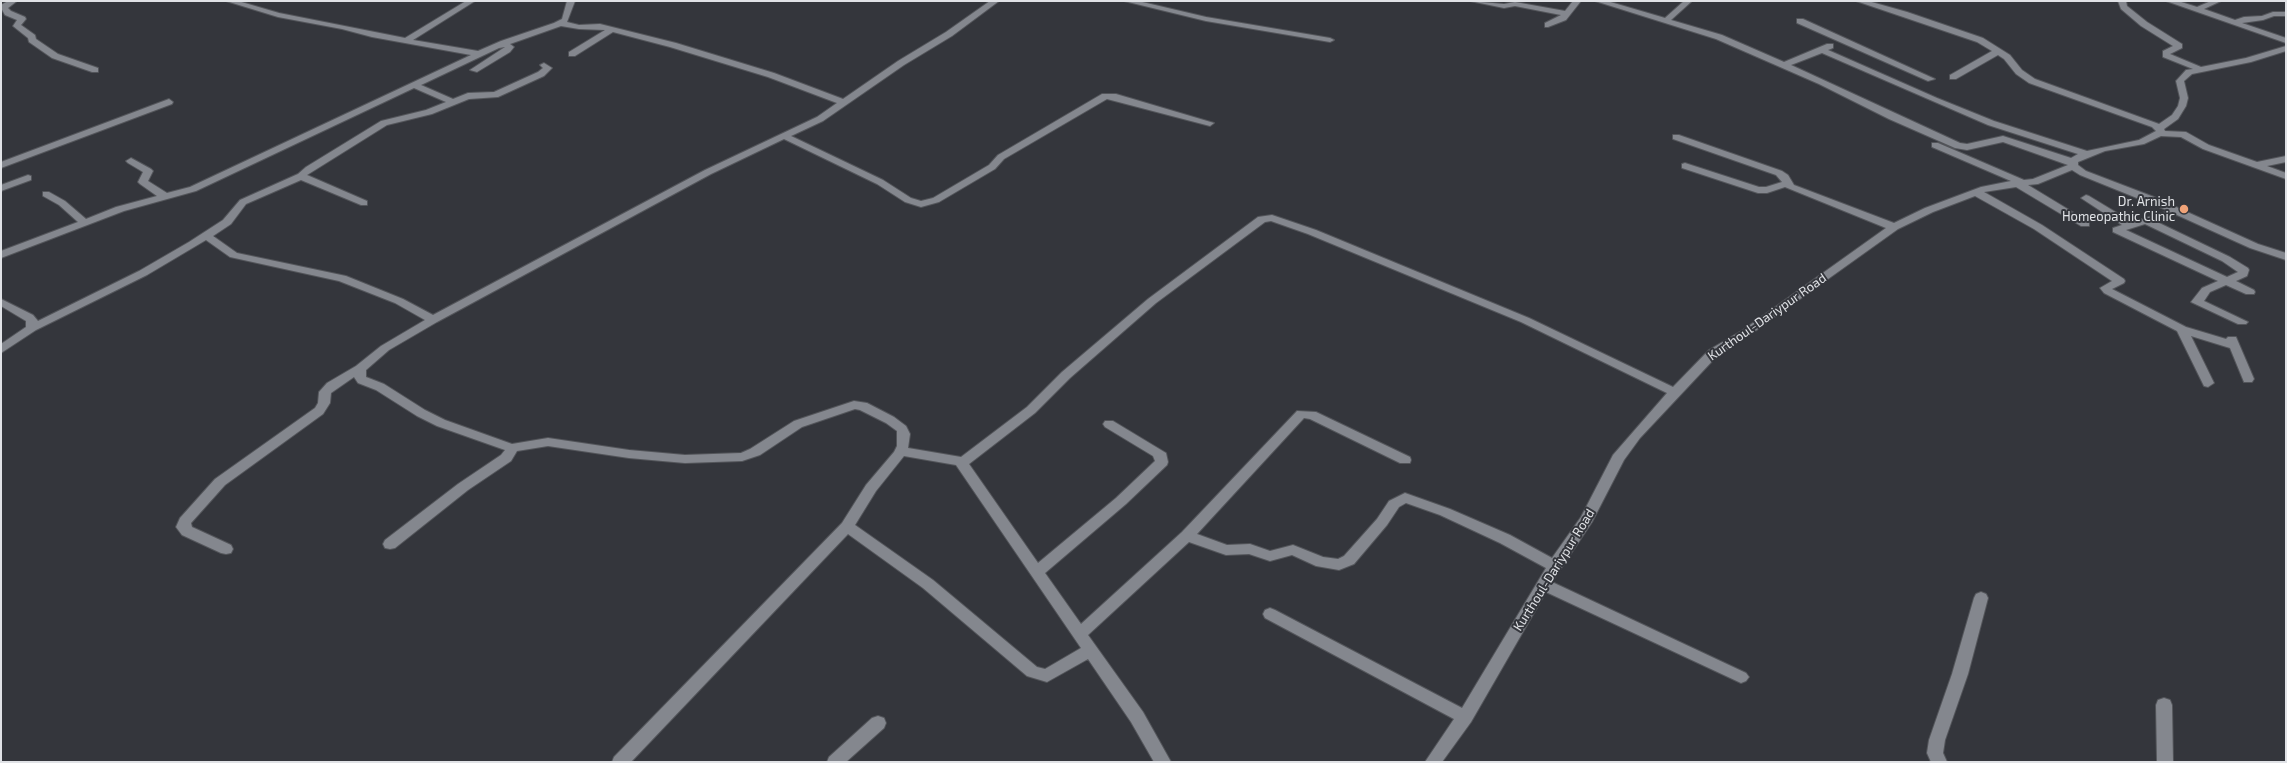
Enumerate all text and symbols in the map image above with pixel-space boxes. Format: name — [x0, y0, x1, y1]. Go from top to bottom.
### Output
place label: Dr. Arnish Homeopathic Clinic — [2062, 194, 2175, 225]
marker: Dr. Arnish Homeopathic Clinic — [2178, 203, 2190, 215]
street label: Kurthoul-Dariypur Road — [1705, 270, 1829, 364]
street label: Kurthoul-Dariypur Road — [1510, 506, 1598, 634]

